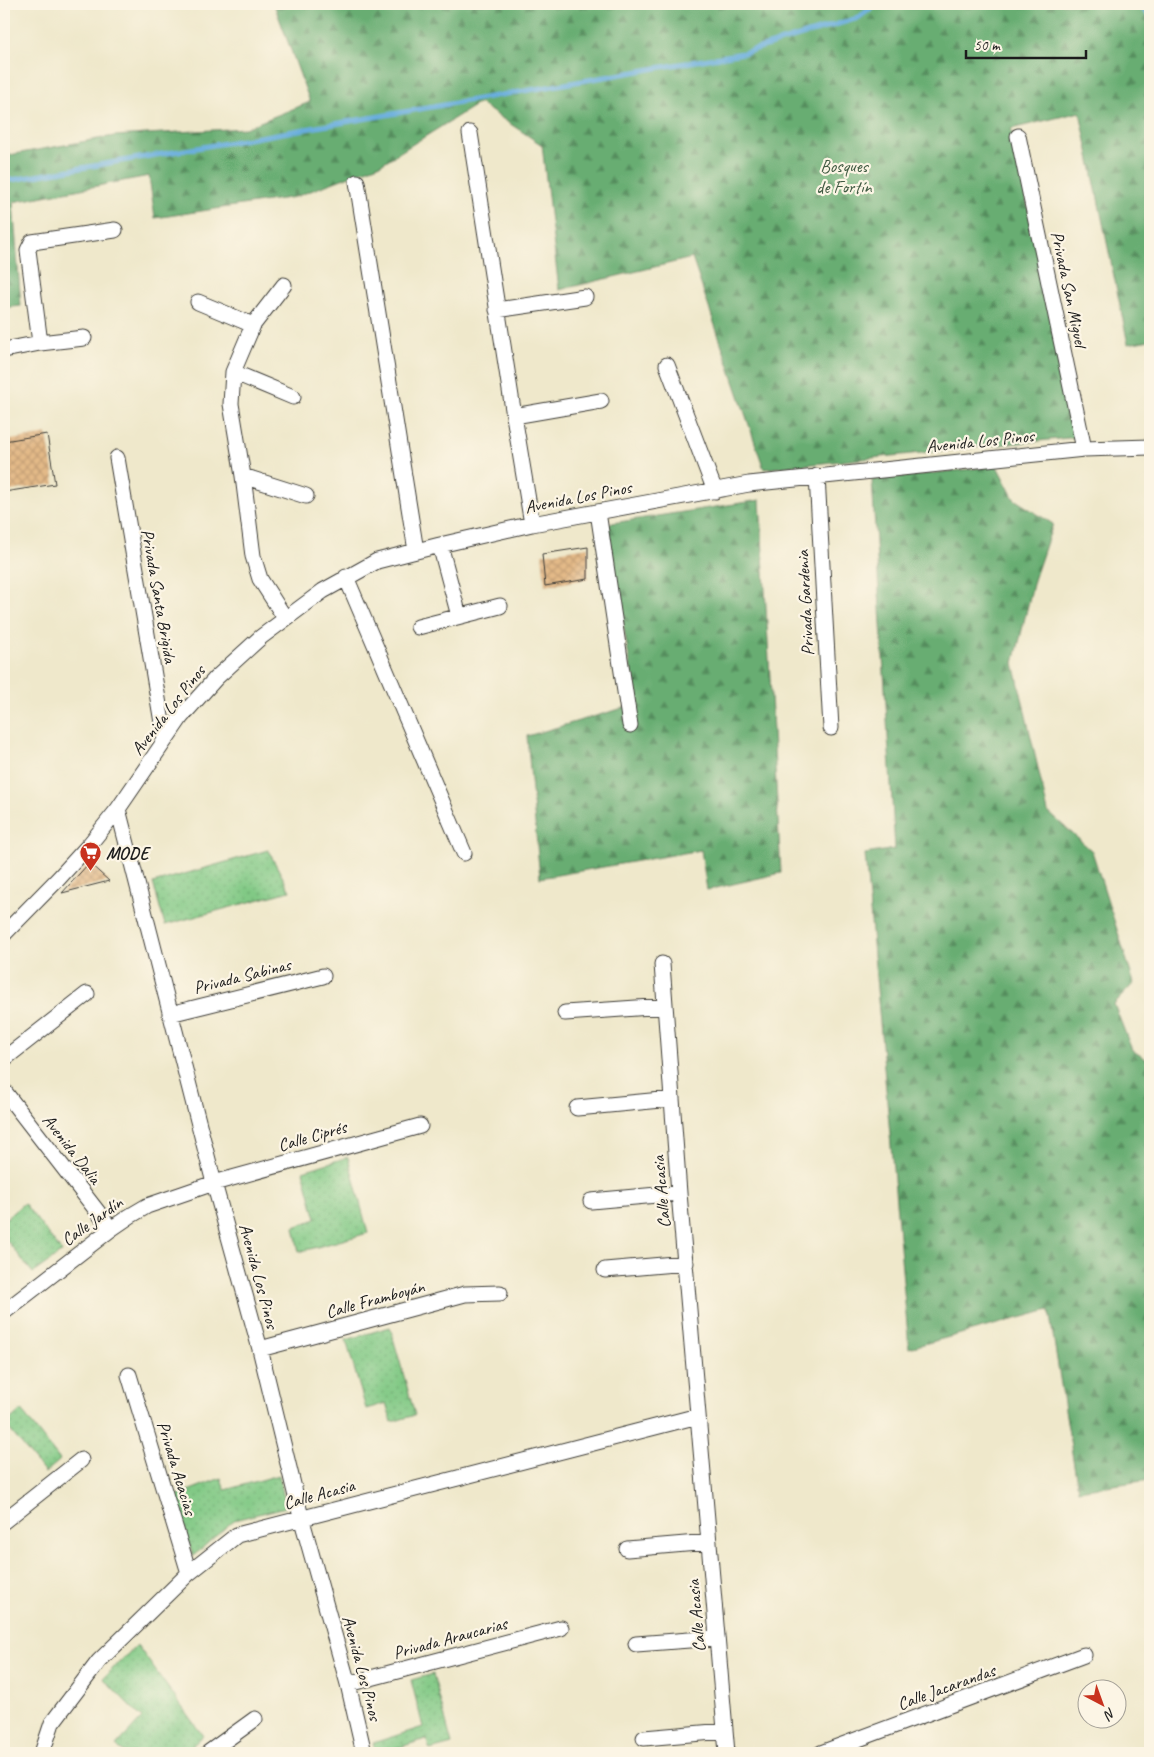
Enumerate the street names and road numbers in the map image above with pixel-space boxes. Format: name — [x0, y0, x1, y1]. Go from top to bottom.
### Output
street label: Privada San Miguel — [1046, 229, 1093, 352]
street label: Avenida Los Pinos — [925, 424, 1037, 458]
street label: Avenida Los Pinos — [523, 476, 635, 518]
street label: Privada Santa Brigida — [136, 527, 182, 666]
street label: Privada Gardenia — [791, 549, 819, 656]
street label: Avenida Los Pinos — [126, 659, 211, 759]
street label: Privada Sabinas — [191, 953, 295, 999]
street label: Avenida Dalia — [38, 1109, 107, 1190]
street label: Calle Ciprés — [275, 1115, 350, 1156]
street label: Calle Acasia — [647, 1153, 675, 1229]
street label: Calle Jardín — [57, 1191, 128, 1251]
street label: Avenida Los Pinos — [234, 1221, 284, 1333]
street label: Calle Framboyán — [323, 1275, 428, 1323]
street label: Privada Acacias — [152, 1419, 202, 1519]
street label: Calle Acasia — [281, 1474, 359, 1514]
street label: Calle Acasia — [682, 1577, 710, 1653]
street label: Privada Araucarias — [391, 1612, 511, 1664]
street label: Avenida Los Pinos — [337, 1613, 387, 1725]
street label: Calle Jacarandas — [894, 1658, 1000, 1715]

